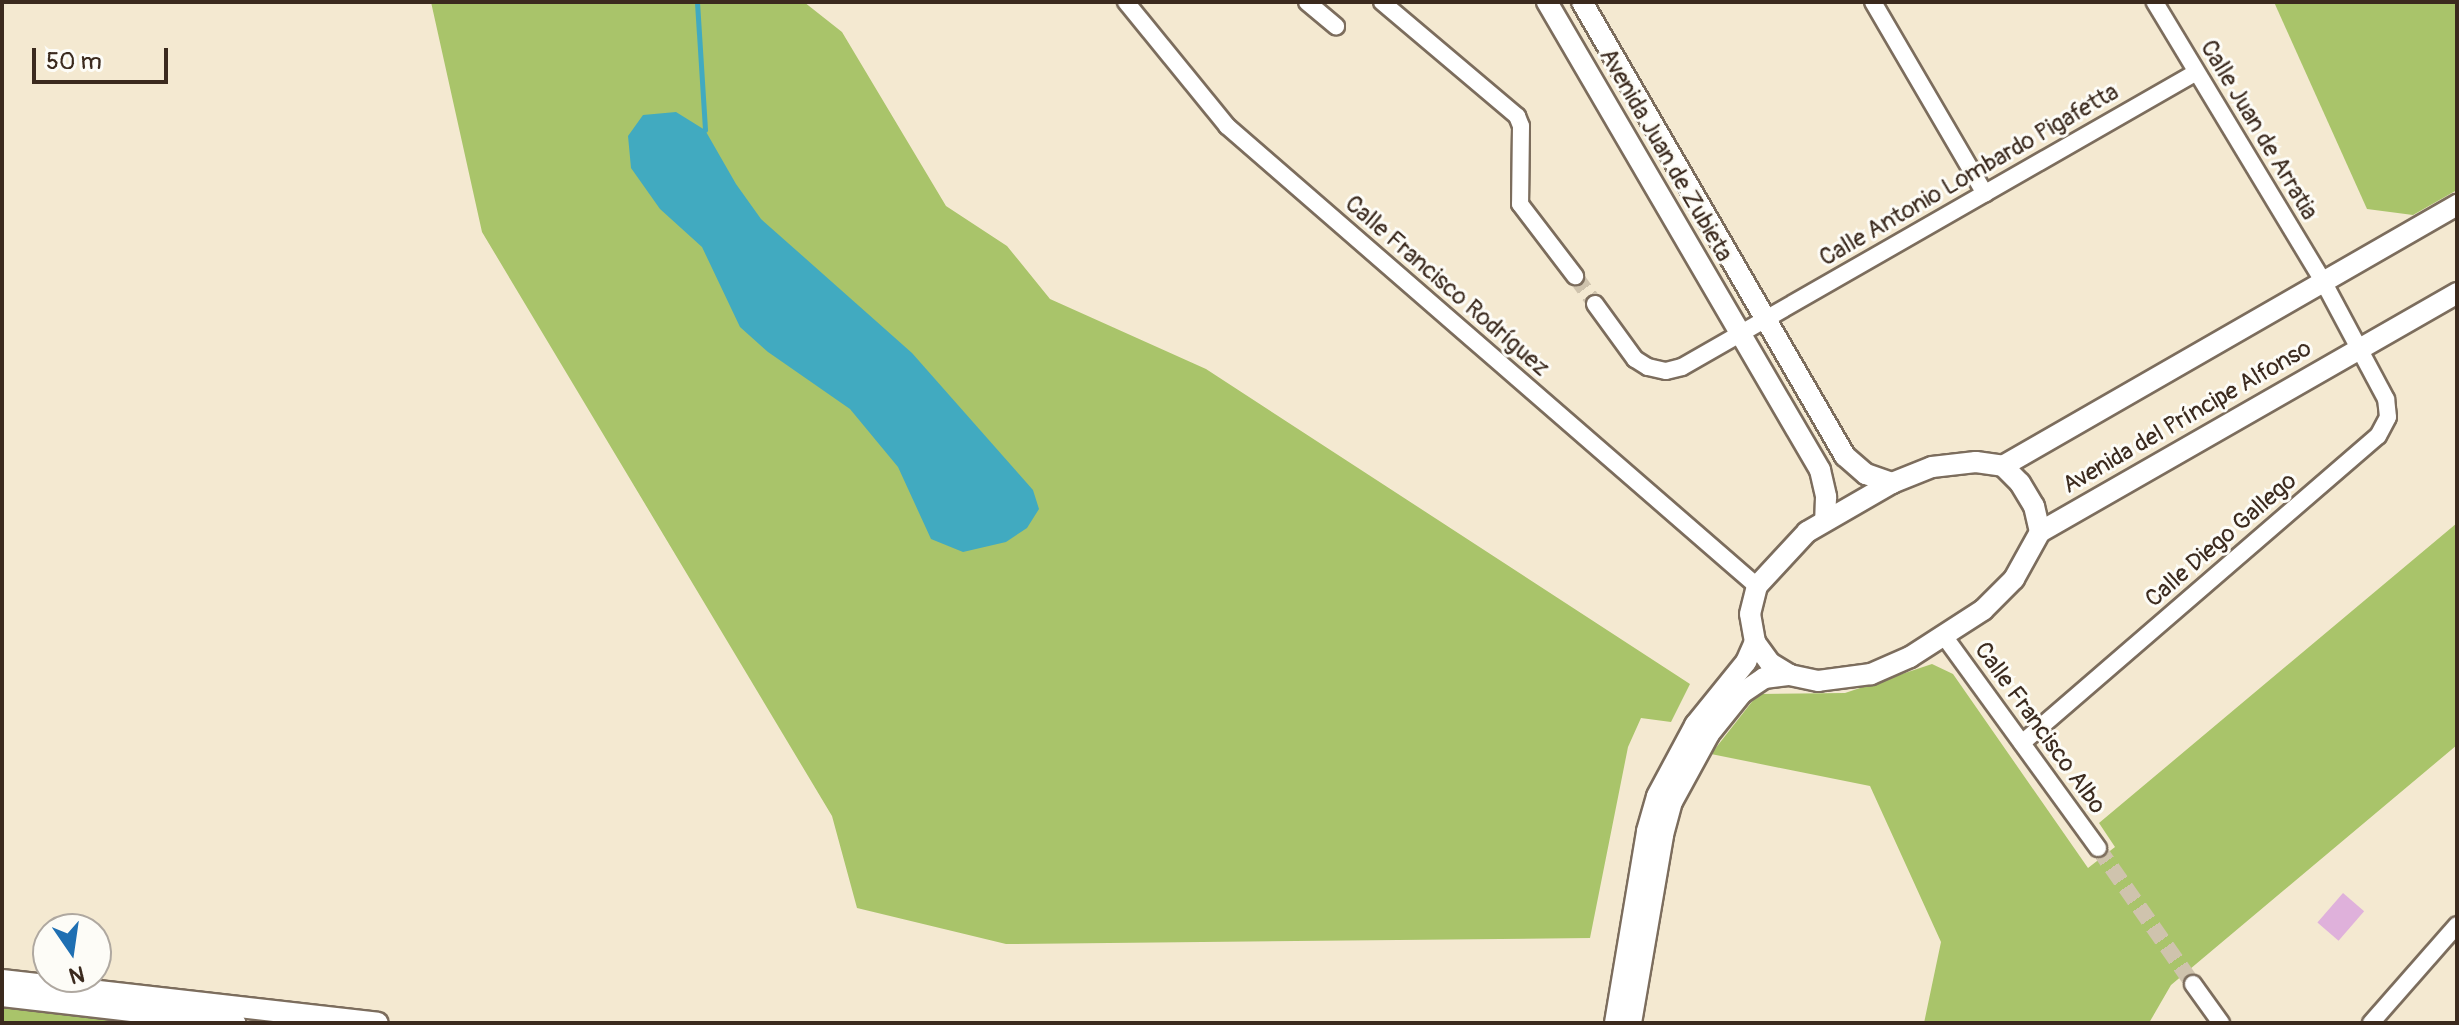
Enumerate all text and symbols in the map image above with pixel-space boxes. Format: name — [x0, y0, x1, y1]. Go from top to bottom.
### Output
scale bar — [36, 32, 172, 82]
street label: Calle Juan de Arratia — [2194, 35, 2324, 225]
street label: Avenida Juan de Zubieta — [1593, 43, 1739, 267]
text: 50 m — [46, 47, 102, 76]
street label: Calle Antonio Lombardo Pigafetta — [1814, 77, 2124, 273]
street label: Calle Francisco Rodríguez — [1339, 189, 1555, 383]
street label: Avenida del Príncipe Alfonso — [2057, 334, 2317, 500]
street label: Calle Diego Gallego — [2139, 466, 2303, 614]
street label: Calle Francisco Albo — [1968, 637, 2112, 819]
north arrow — [32, 913, 112, 993]
text: N — [67, 959, 87, 990]

